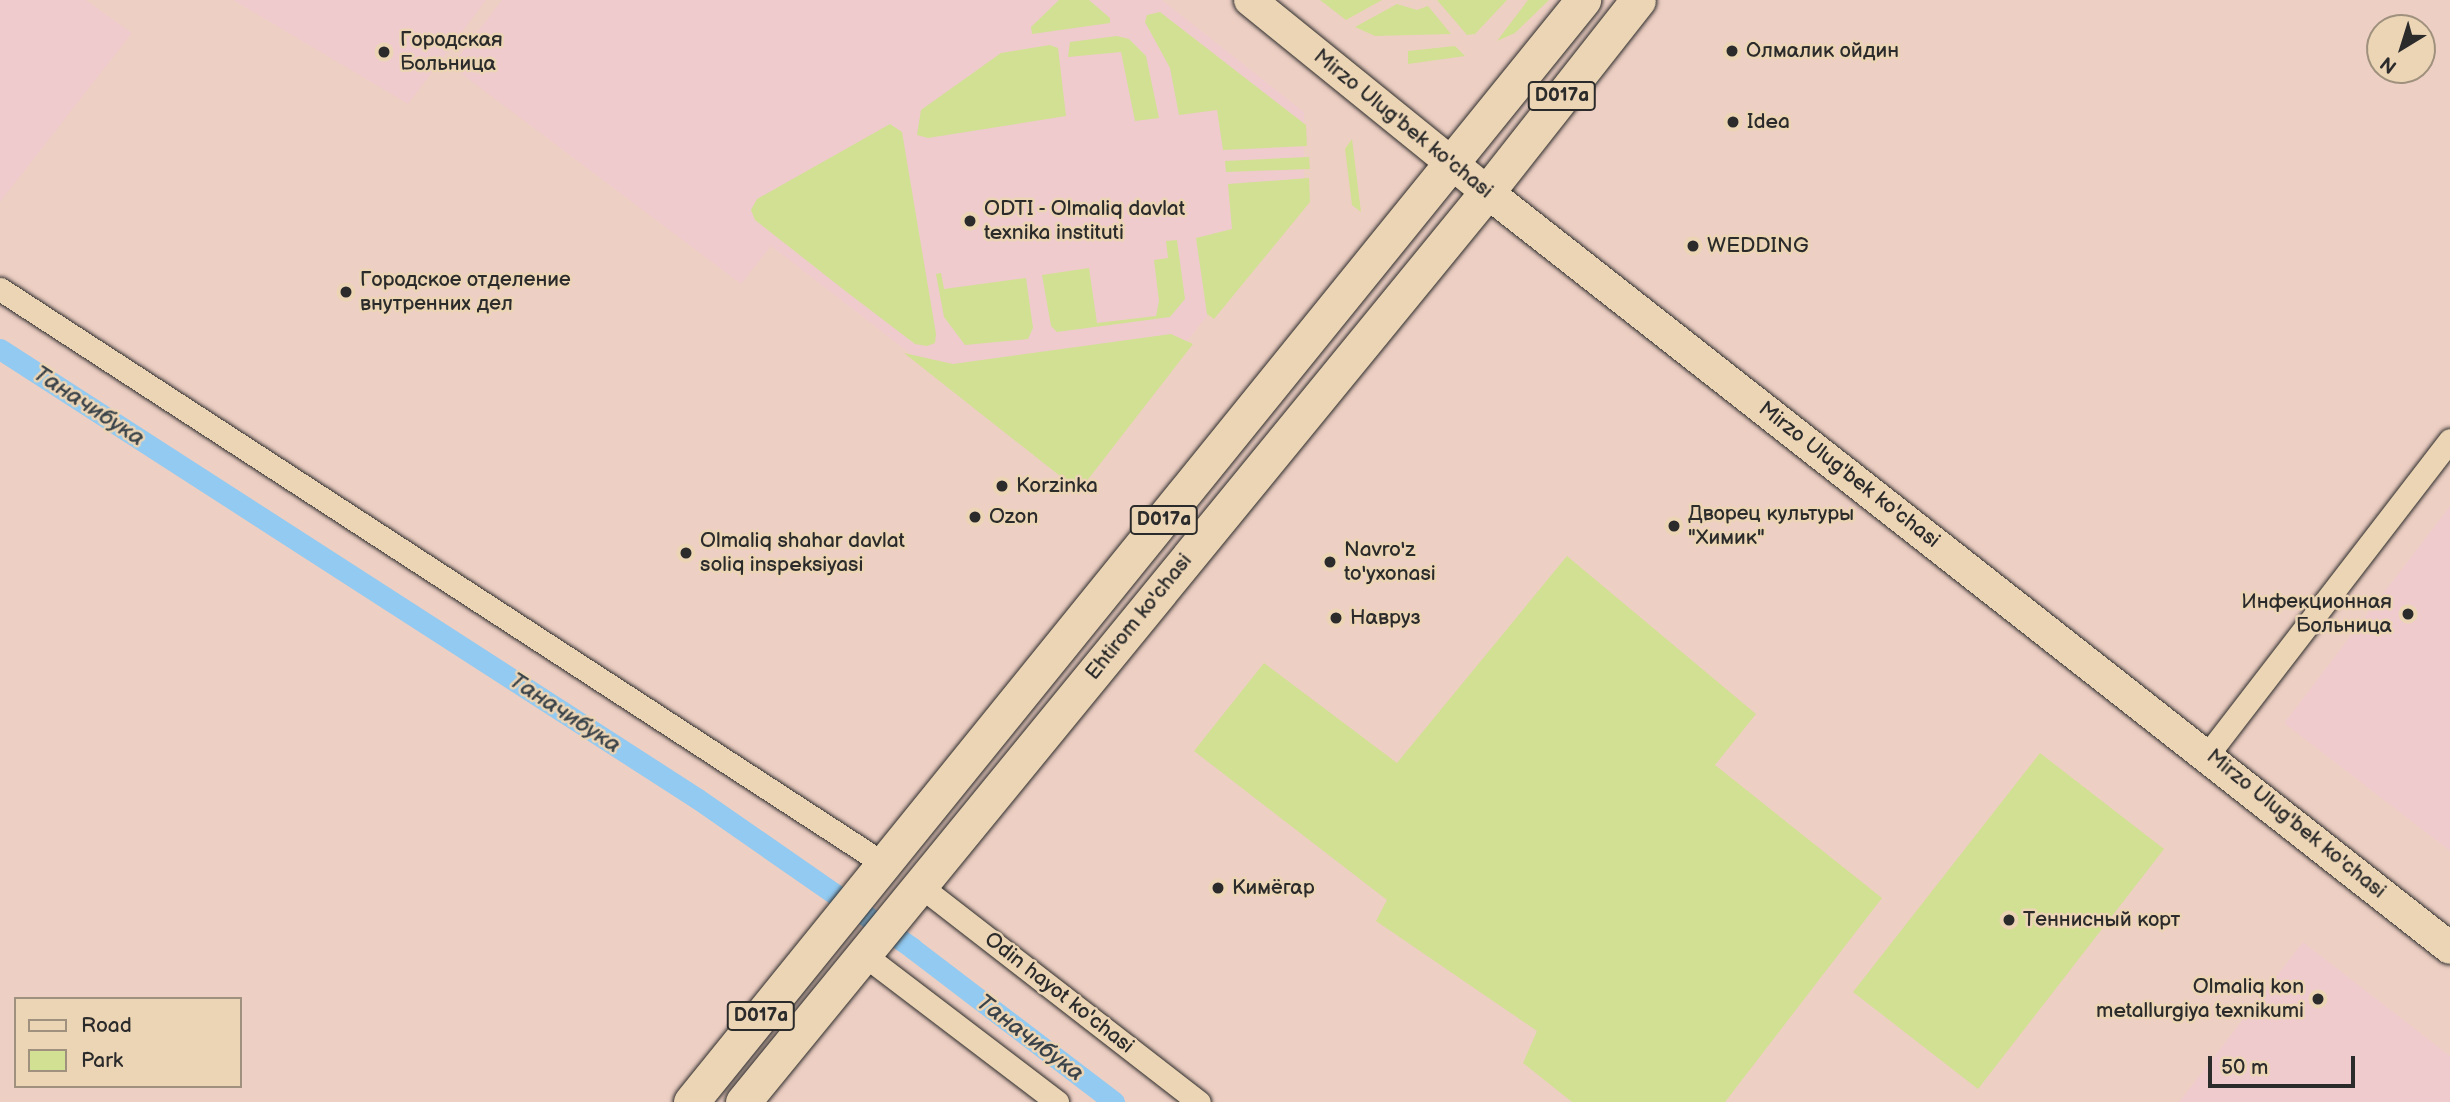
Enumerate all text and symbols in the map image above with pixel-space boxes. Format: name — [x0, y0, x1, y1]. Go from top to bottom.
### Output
north arrow — [2366, 14, 2436, 84]
place label: Городская Больница — [400, 27, 503, 77]
place label: Олмалик ойдин — [1746, 38, 1899, 64]
marker: Городская Больница — [374, 42, 394, 62]
marker: Олмалик ойдин — [1724, 43, 1740, 59]
street label: Mirzo Ulug'bek ko'chasi — [1308, 44, 1498, 204]
text: N — [2376, 51, 2402, 78]
road number: D017a — [1527, 80, 1597, 111]
place label: Idea — [1747, 109, 1790, 135]
marker: Idea — [1725, 114, 1741, 130]
place label: ODTI - Olmaliq davlat texnika instituti — [984, 196, 1187, 246]
marker: ODTI - Olmaliq davlat texnika instituti — [962, 213, 978, 229]
place label: WEDDING — [1707, 233, 1809, 259]
marker: WEDDING — [1685, 238, 1701, 254]
place label: Городское отделение внутренних дел — [360, 267, 571, 317]
marker: Городское отделение внутренних дел — [338, 284, 354, 300]
water label: Таначибука — [28, 360, 150, 452]
street label: Mirzo Ulug'bek ko'chasi — [1753, 396, 1945, 554]
place label: Korzinka — [1016, 473, 1098, 499]
marker: Korzinka — [994, 478, 1010, 494]
place label: Дворец культуры "Химик" — [1688, 501, 1854, 551]
place label: Ozon — [989, 504, 1038, 530]
road number: D017a — [1129, 505, 1199, 536]
marker: Ozon — [967, 509, 983, 525]
marker: Дворец культуры "Химик" — [1666, 518, 1682, 534]
place label: Olmaliq shahar davlat soliq inspeksiyasi — [700, 528, 905, 578]
place label: Navro'z to'yxonasi — [1344, 537, 1436, 587]
marker: Olmaliq shahar davlat soliq inspeksiyasi — [678, 545, 694, 561]
street label: Ehtirom ko'chasi — [1080, 549, 1198, 685]
marker: Navro'z to'yxonasi — [1322, 554, 1338, 570]
place label: Инфекционная Больница — [2241, 589, 2392, 639]
marker: Инфекционная Больница — [2398, 604, 2418, 624]
place label: Навруз — [1350, 605, 1421, 631]
marker: Навруз — [1328, 610, 1344, 626]
water label: Таначибука — [504, 667, 626, 759]
street label: Mirzo Ulug'bek ko'chasi — [2201, 744, 2391, 904]
place label: Кимёгар — [1232, 875, 1315, 901]
marker: Кимёгар — [1210, 880, 1226, 896]
place label: Теннисный корт — [2023, 907, 2180, 933]
marker: Теннисный корт — [2001, 912, 2017, 928]
street label: Odin hayot ko'chasi — [979, 927, 1139, 1059]
place label: Olmaliq kon metallurgiya texnikumi — [2096, 974, 2304, 1024]
water label: Таначибука — [971, 989, 1089, 1087]
marker: Olmaliq kon metallurgiya texnikumi — [2310, 991, 2326, 1007]
legend — [14, 997, 242, 1088]
road number: D017a — [726, 1000, 796, 1032]
text: Road — [81, 1013, 132, 1038]
scale bar — [2212, 1042, 2359, 1086]
text: Park — [81, 1048, 123, 1073]
text: 50 m — [2221, 1055, 2268, 1080]

